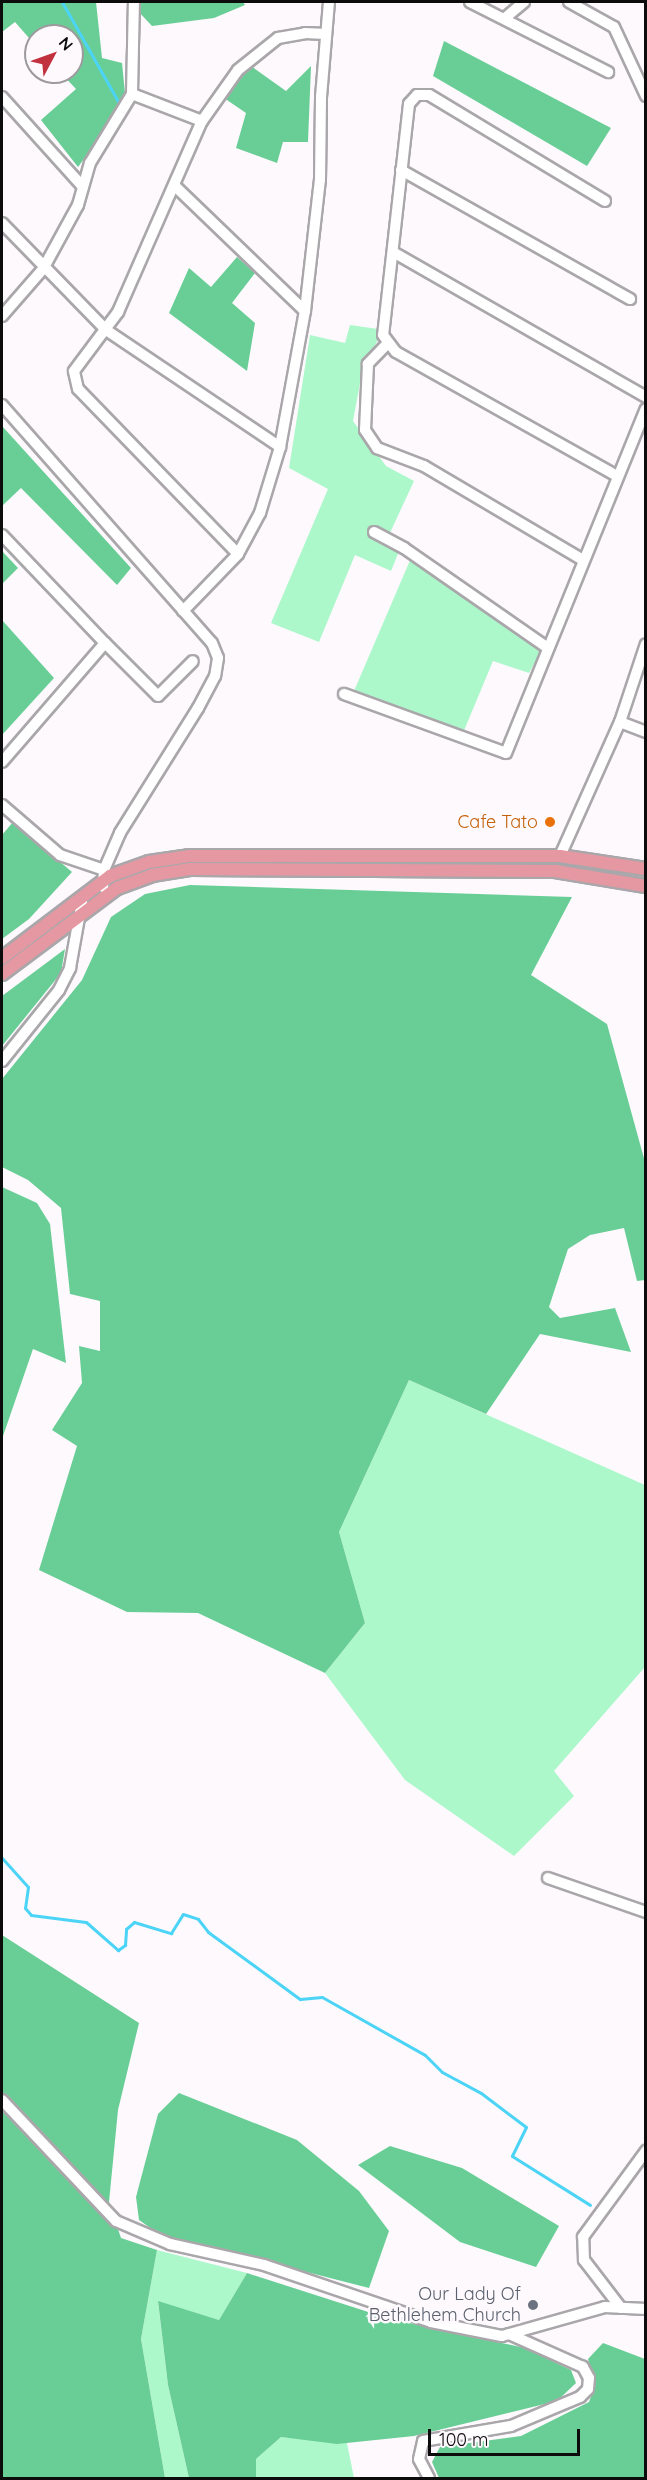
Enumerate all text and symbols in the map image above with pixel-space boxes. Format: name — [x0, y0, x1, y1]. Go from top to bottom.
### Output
north arrow — [24, 24, 84, 84]
text: N — [55, 32, 77, 54]
place label: Cafe Tato — [458, 811, 538, 833]
marker: Cafe Tato — [543, 815, 557, 829]
place label: Our Lady Of Bethlehem Church — [369, 2284, 521, 2326]
marker: Our Lady Of Bethlehem Church — [526, 2298, 540, 2312]
scale bar — [431, 2417, 582, 2455]
text: 100 m — [439, 2428, 488, 2451]

